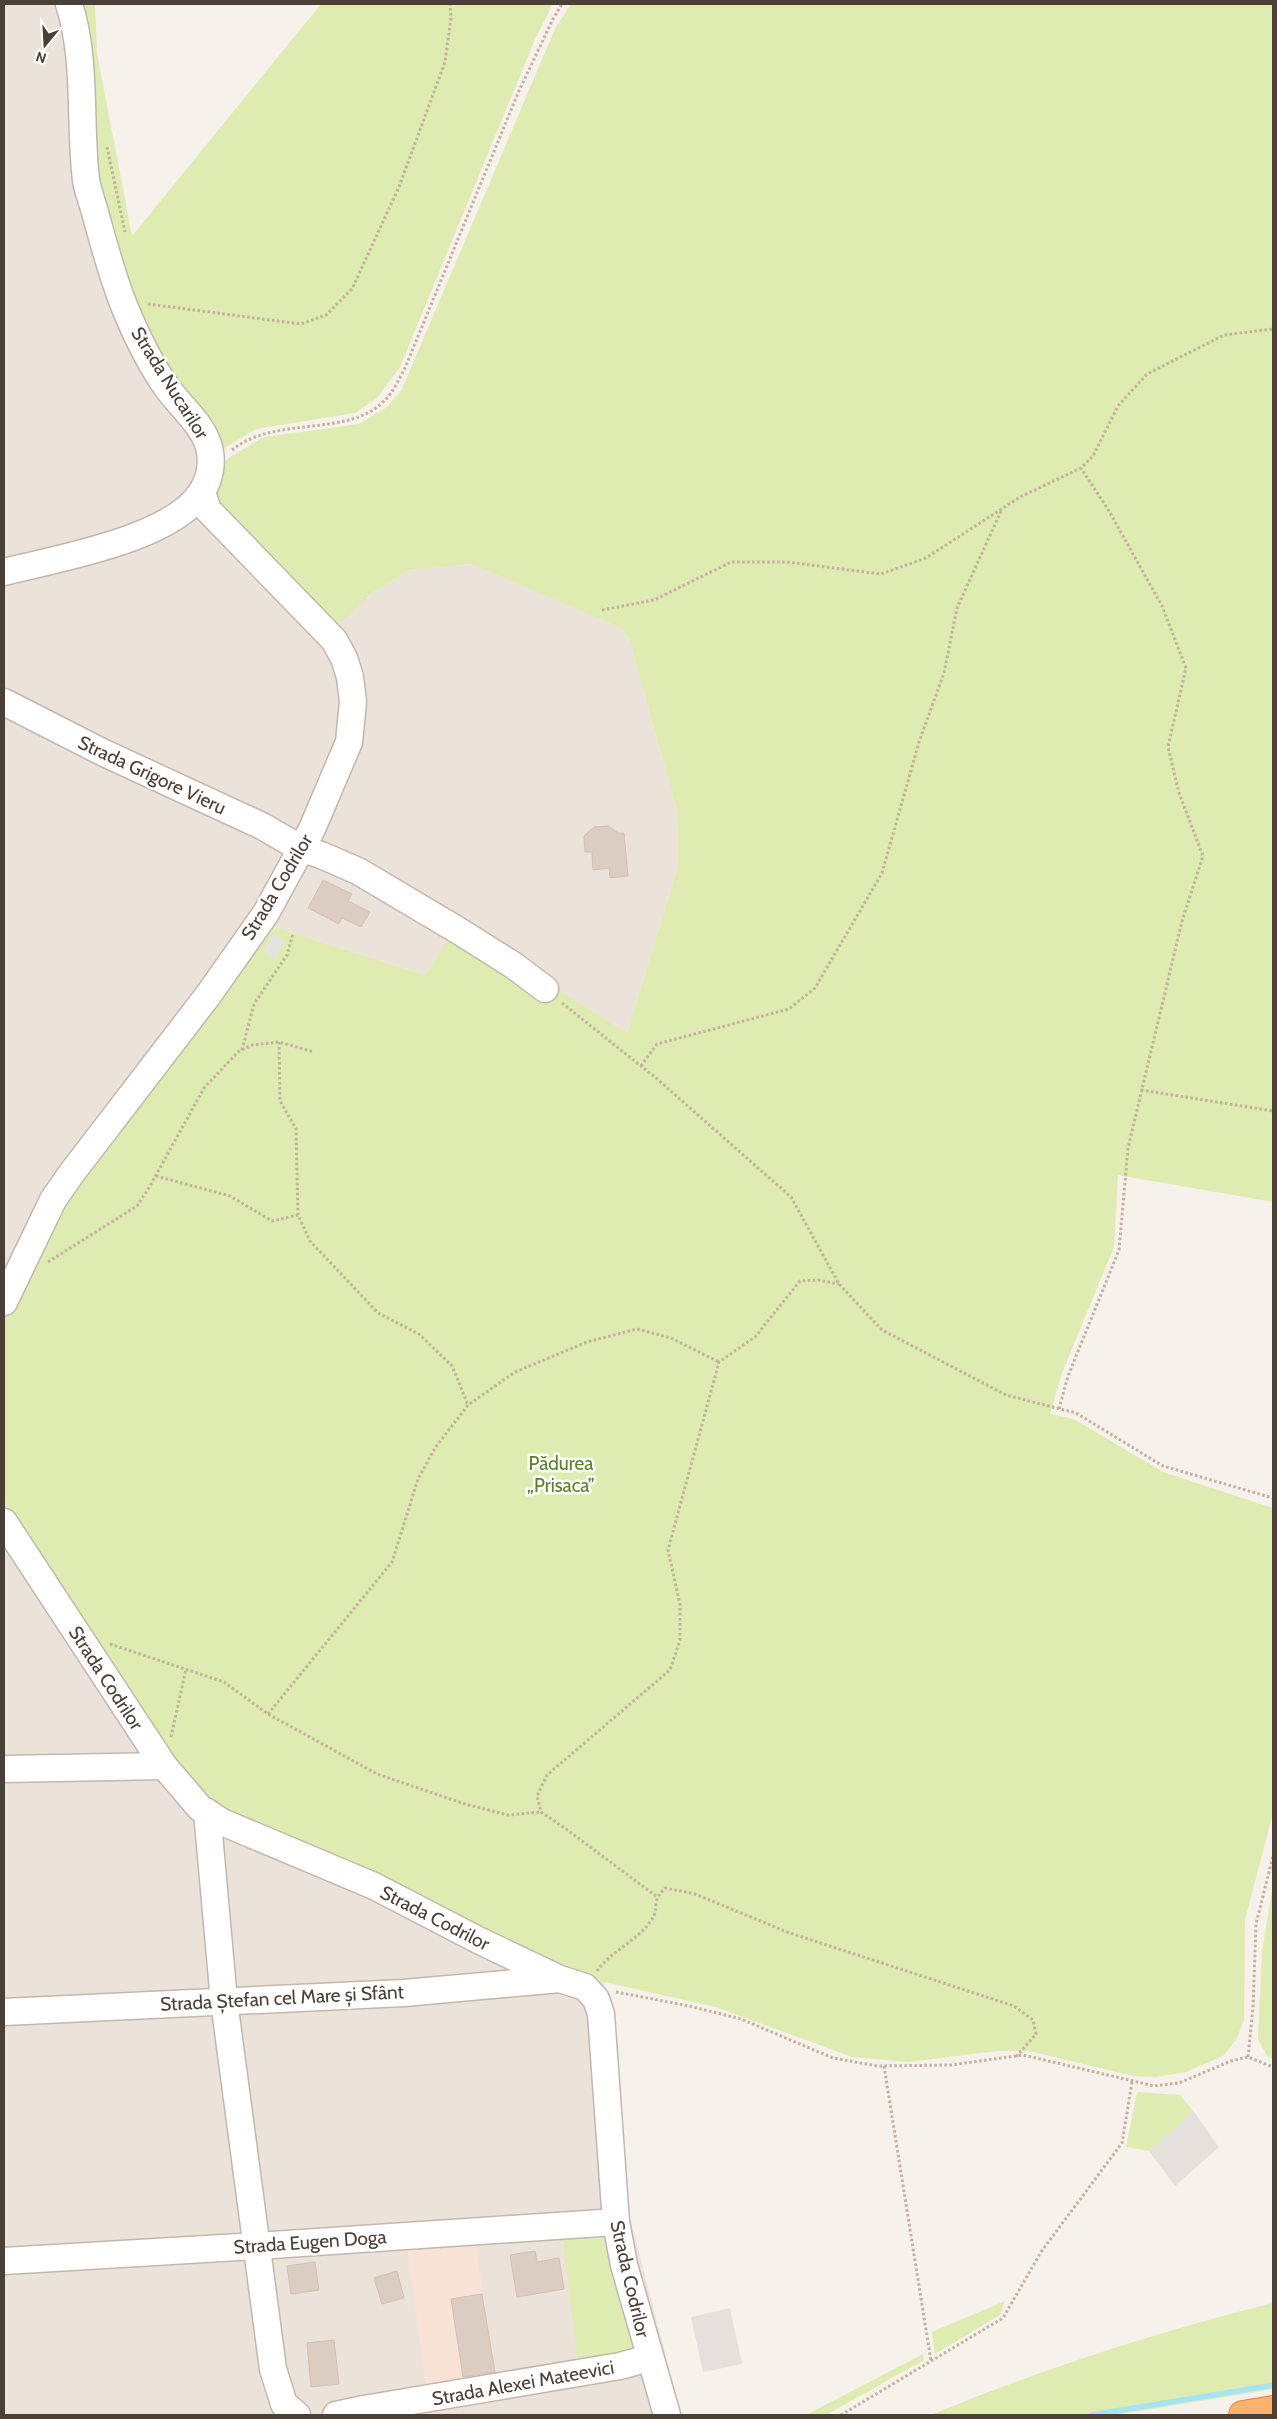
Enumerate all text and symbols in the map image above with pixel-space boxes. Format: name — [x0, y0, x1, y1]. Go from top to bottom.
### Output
north arrow — [20, 20, 70, 70]
text: N — [33, 47, 48, 67]
street label: Strada Nucarilor — [126, 323, 214, 443]
street label: Strada Grigore Vieru — [74, 731, 230, 819]
street label: Strada Codrilor — [236, 830, 318, 944]
park label: Pădurea „Prisaca” — [527, 1452, 595, 1497]
street label: Strada Codrilor — [64, 1622, 148, 1734]
street label: Strada Codrilor — [377, 1881, 493, 1955]
street label: Strada Ștefan cel Mare și Sfânt — [160, 1980, 405, 2017]
street label: Strada Codrilor — [605, 2218, 655, 2340]
street label: Strada Eugen Doga — [233, 2225, 387, 2259]
street label: Strada Alexei Mateevici — [430, 2356, 616, 2410]

